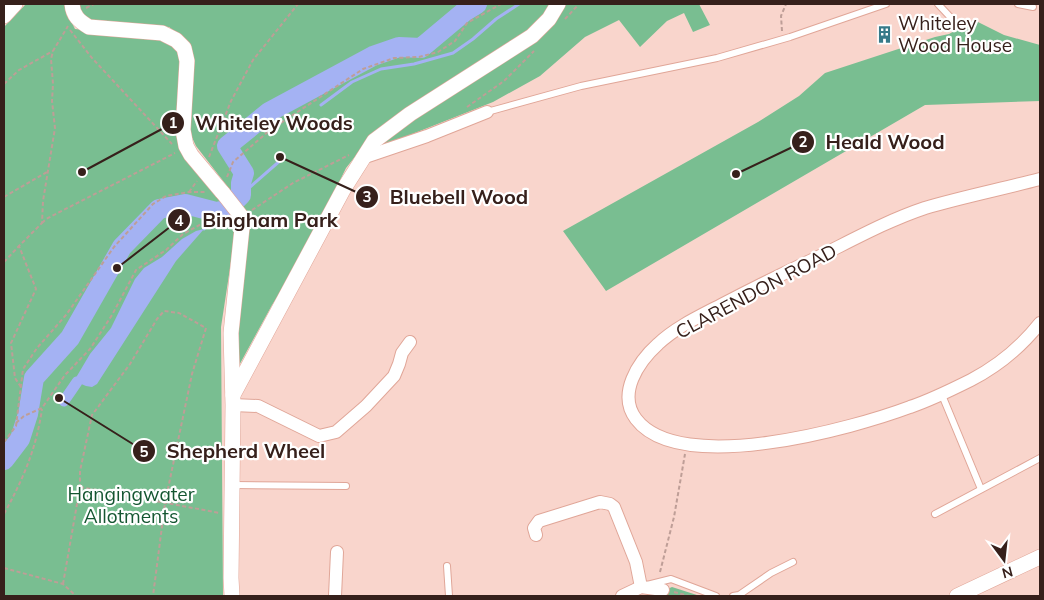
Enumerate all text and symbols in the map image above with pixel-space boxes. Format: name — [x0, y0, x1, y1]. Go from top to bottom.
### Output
place label: Whiteley Wood House — [898, 11, 1012, 57]
building icon: Whiteley Wood House — [874, 24, 894, 44]
callout: Whiteley Woods — [161, 105, 363, 140]
text: Whiteley Woods — [195, 110, 353, 135]
text: 1 — [168, 113, 178, 132]
callout: Heald Wood — [790, 125, 954, 160]
text: Heald Wood — [825, 129, 945, 154]
text: 2 — [798, 132, 808, 151]
callout: Bluebell Wood — [355, 180, 538, 215]
text: Bluebell Wood — [390, 184, 528, 209]
text: 3 — [362, 187, 372, 206]
callout: Bingham Park — [167, 203, 347, 238]
text: Bingham Park — [202, 207, 339, 232]
text: 4 — [174, 211, 184, 230]
street label: CLARENDON ROAD — [671, 238, 841, 344]
callout: Shepherd Wheel — [132, 434, 335, 469]
text: Shepherd Wheel — [167, 438, 325, 463]
text: 5 — [139, 442, 149, 461]
park label: Hangingwater Allotments — [67, 482, 195, 528]
north arrow — [979, 535, 1029, 585]
text: N — [1000, 562, 1015, 583]

